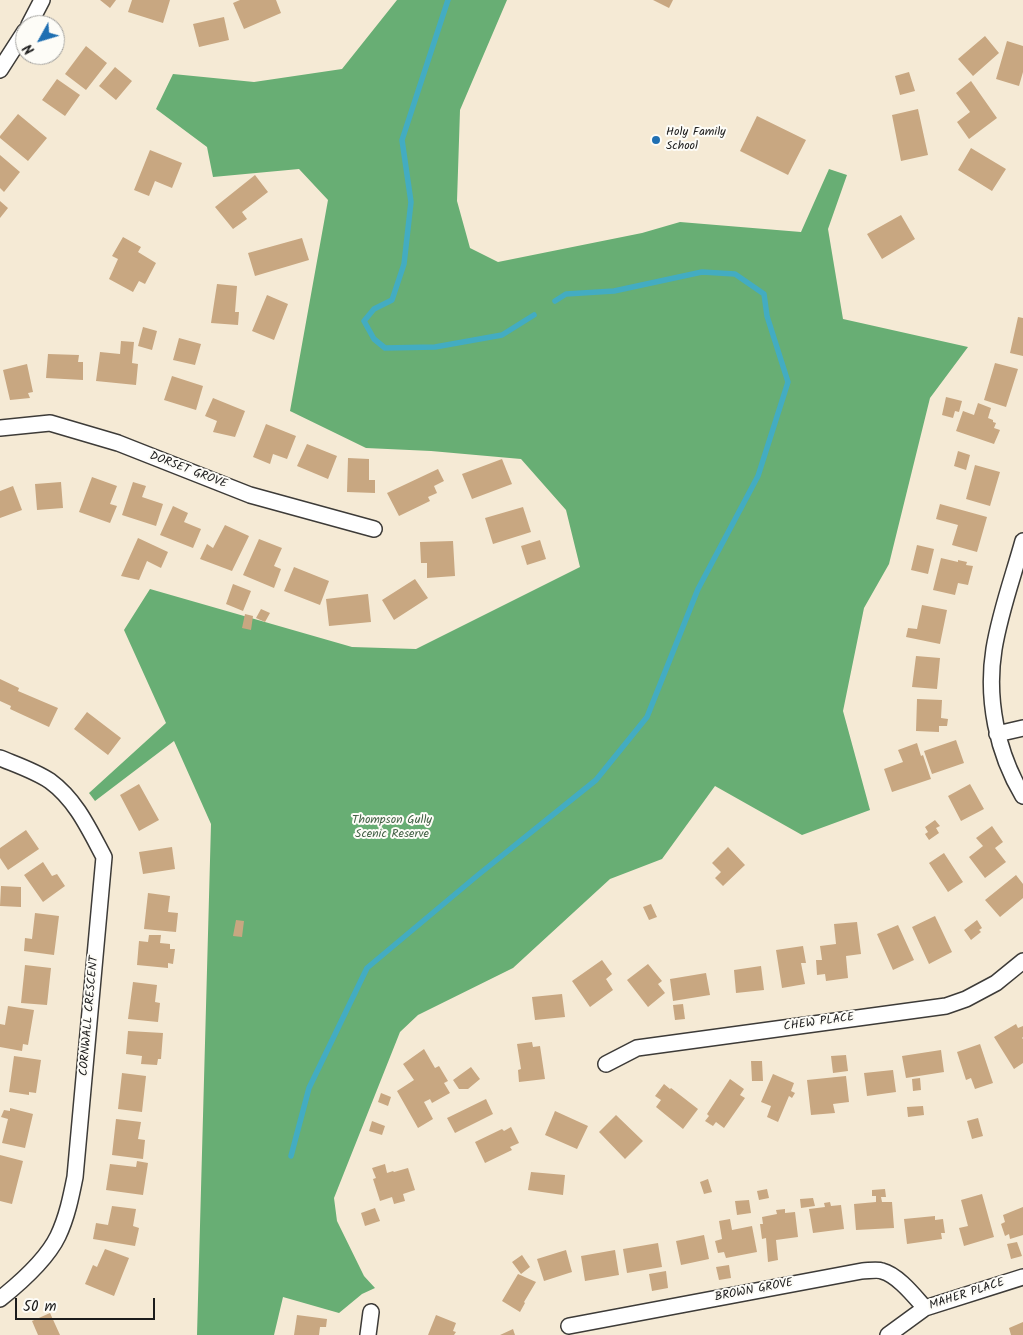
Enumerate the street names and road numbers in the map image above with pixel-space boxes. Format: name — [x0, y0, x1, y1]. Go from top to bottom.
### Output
street label: DORSET GROVE — [147, 450, 229, 492]
street label: CORNWALL CRESCENT — [78, 955, 102, 1077]
street label: CHEW PLACE — [783, 1011, 855, 1035]
street label: BROWN GROVE — [714, 1276, 794, 1306]
street label: MAHER PLACE — [928, 1276, 1006, 1314]

